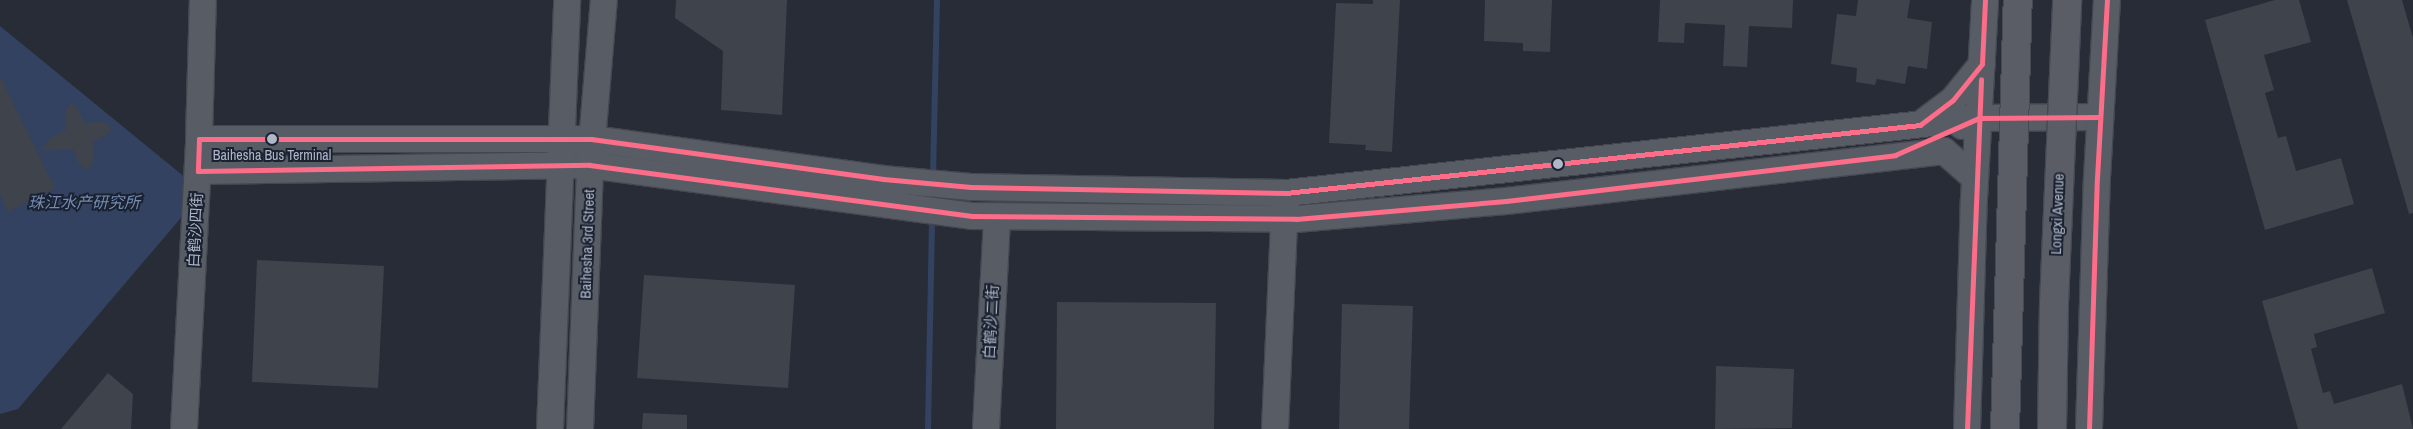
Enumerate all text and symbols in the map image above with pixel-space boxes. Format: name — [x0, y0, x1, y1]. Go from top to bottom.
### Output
marker: Baihesha Bus Terminal — [267, 134, 277, 144]
place label: Baihesha Bus Terminal — [213, 147, 331, 163]
unlabelled marker — [1553, 159, 1563, 169]
street label: Longxi Avenue — [2047, 173, 2067, 255]
street label: Baihesha 3rd Street — [576, 189, 598, 299]
water label: 珠江水产研究所 — [28, 192, 140, 212]
street label: 白鹤沙四街 — [184, 192, 206, 268]
street label: 白鹤沙二街 — [980, 284, 1002, 360]

